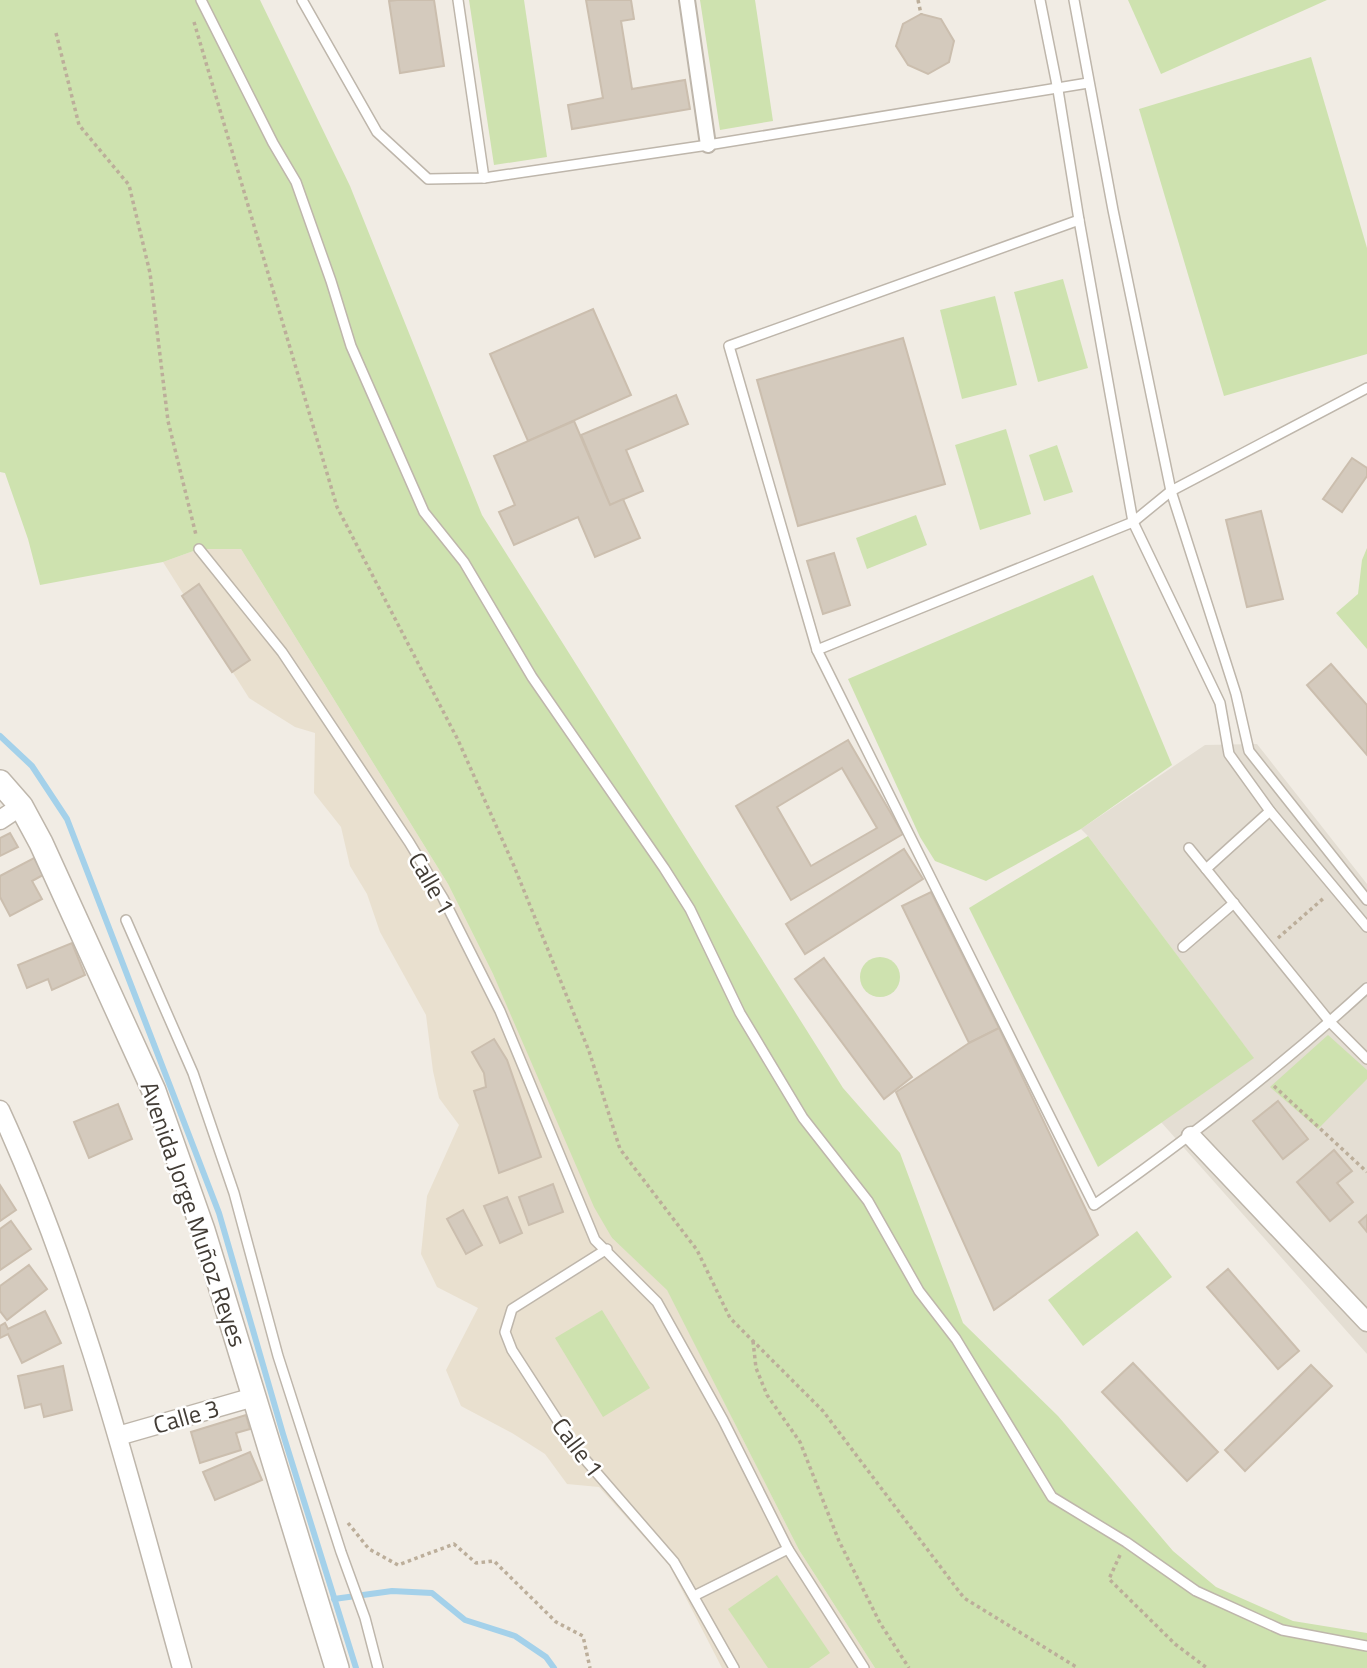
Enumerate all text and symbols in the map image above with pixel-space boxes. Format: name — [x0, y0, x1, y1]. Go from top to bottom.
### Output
street label: Calle 1 — [400, 845, 464, 921]
street label: Avenida Jorge Muñoz Reyes — [132, 1076, 256, 1352]
street label: Calle 3 — [149, 1389, 223, 1443]
street label: Calle 1 — [543, 1409, 613, 1485]

